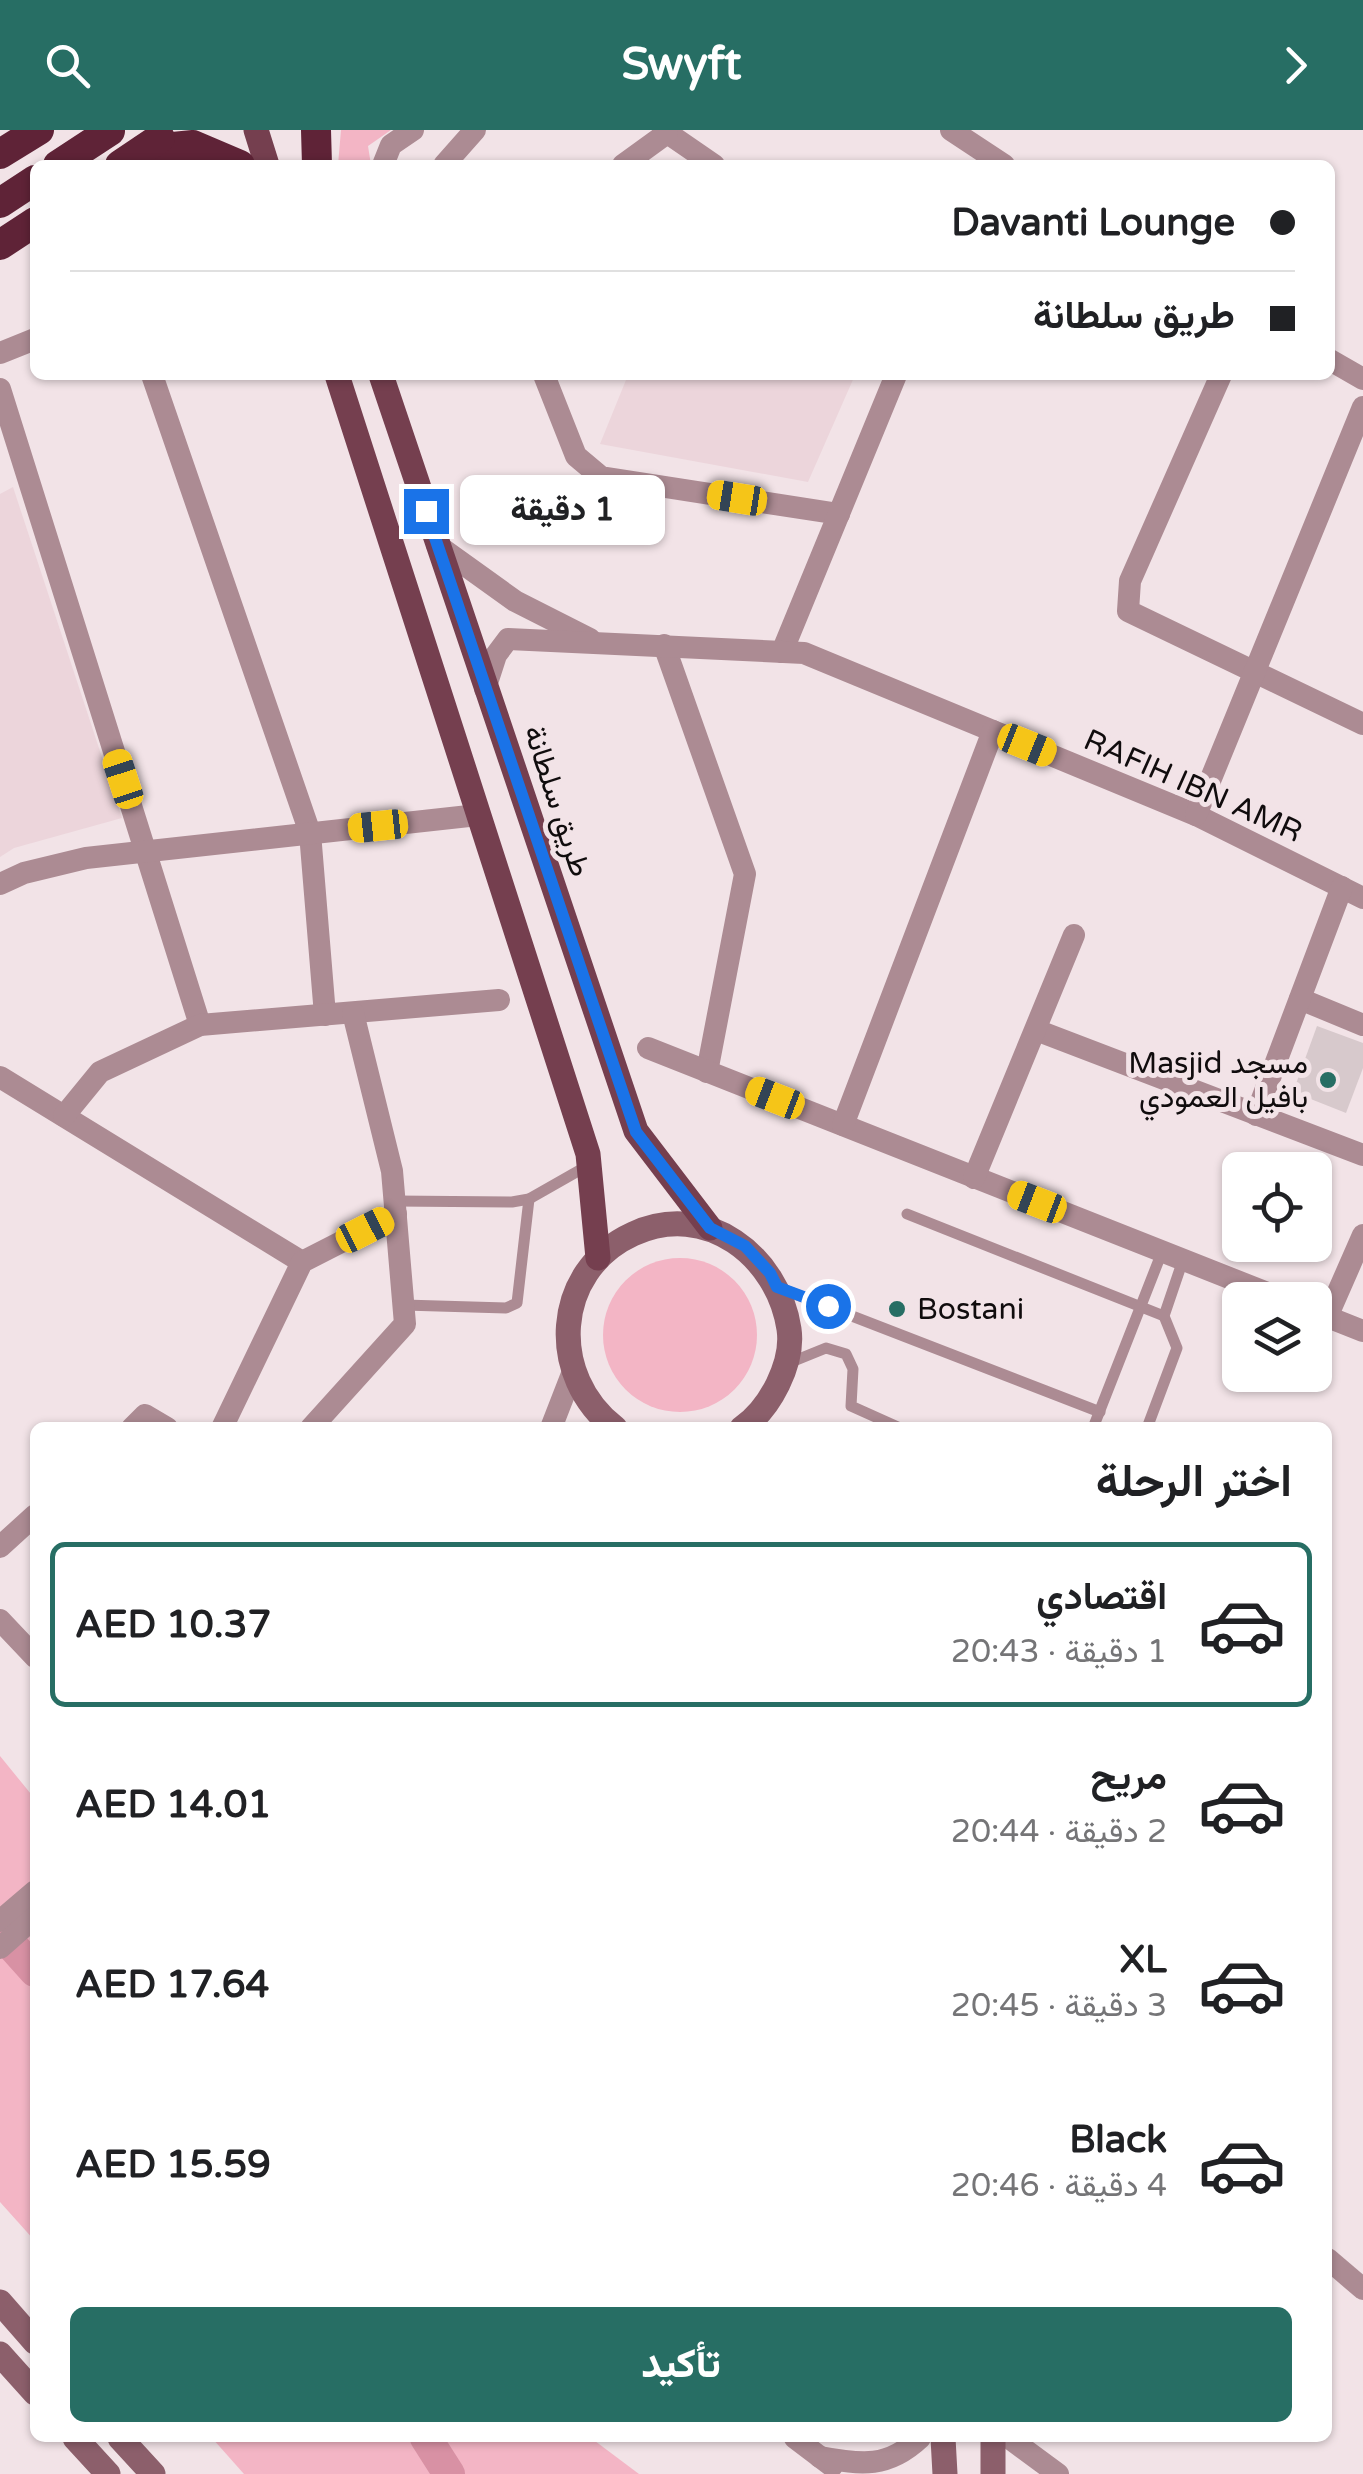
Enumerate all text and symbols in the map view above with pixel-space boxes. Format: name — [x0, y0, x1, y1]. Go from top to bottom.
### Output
icon: search — [40, 38, 95, 93]
text: Swyft — [622, 38, 742, 92]
icon: forward — [1268, 38, 1323, 93]
text: Davanti Lounge — [951, 200, 1235, 246]
text: طريق سلطانة — [1033, 293, 1235, 339]
callout: 1 دقيقة — [461, 476, 666, 546]
car — [705, 478, 769, 518]
route end — [404, 489, 449, 534]
text: 1 دقيقة — [510, 491, 615, 529]
car — [994, 720, 1060, 770]
street label: طريق سلطانة — [515, 721, 599, 881]
street label: RAFIH IBN AMR — [1078, 721, 1308, 851]
car — [99, 746, 147, 812]
car — [347, 808, 409, 844]
place label: Masjid مسجد بافيل العمودي — [1128, 1045, 1308, 1121]
marker: Masjid مسجد بافيل العمودي — [1317, 1069, 1339, 1091]
car — [742, 1073, 808, 1123]
map controls — [1222, 1152, 1332, 1392]
button: locate — [1222, 1152, 1332, 1262]
car — [1004, 1177, 1070, 1227]
car — [331, 1203, 399, 1257]
button: layers — [1222, 1282, 1332, 1392]
route start — [806, 1284, 851, 1329]
place label: Bostani — [917, 1291, 1024, 1328]
marker: Bostani — [886, 1298, 908, 1320]
text: اختر الرحلة — [1096, 1455, 1292, 1509]
text: اقتصادي — [1036, 1574, 1167, 1620]
icon: car — [1197, 1580, 1287, 1670]
text: AED 10.37 — [75, 1602, 271, 1648]
text: 1 دقيقة · 20:43 — [951, 1633, 1167, 1671]
text: مريح — [1091, 1754, 1167, 1800]
icon: car — [1197, 1760, 1287, 1850]
text: AED 14.01 — [75, 1782, 271, 1828]
text: 2 دقيقة · 20:44 — [951, 1813, 1167, 1851]
text: XL — [1120, 1937, 1167, 1983]
icon: car — [1197, 1940, 1287, 2030]
text: AED 17.64 — [75, 1962, 269, 2008]
text: 3 دقيقة · 20:45 — [951, 1987, 1167, 2025]
text: Black — [1069, 2117, 1167, 2163]
icon: car — [1197, 2120, 1287, 2210]
text: AED 15.59 — [75, 2142, 271, 2188]
text: 4 دقيقة · 20:46 — [951, 2167, 1167, 2205]
button: تأكيد — [70, 2307, 1292, 2422]

